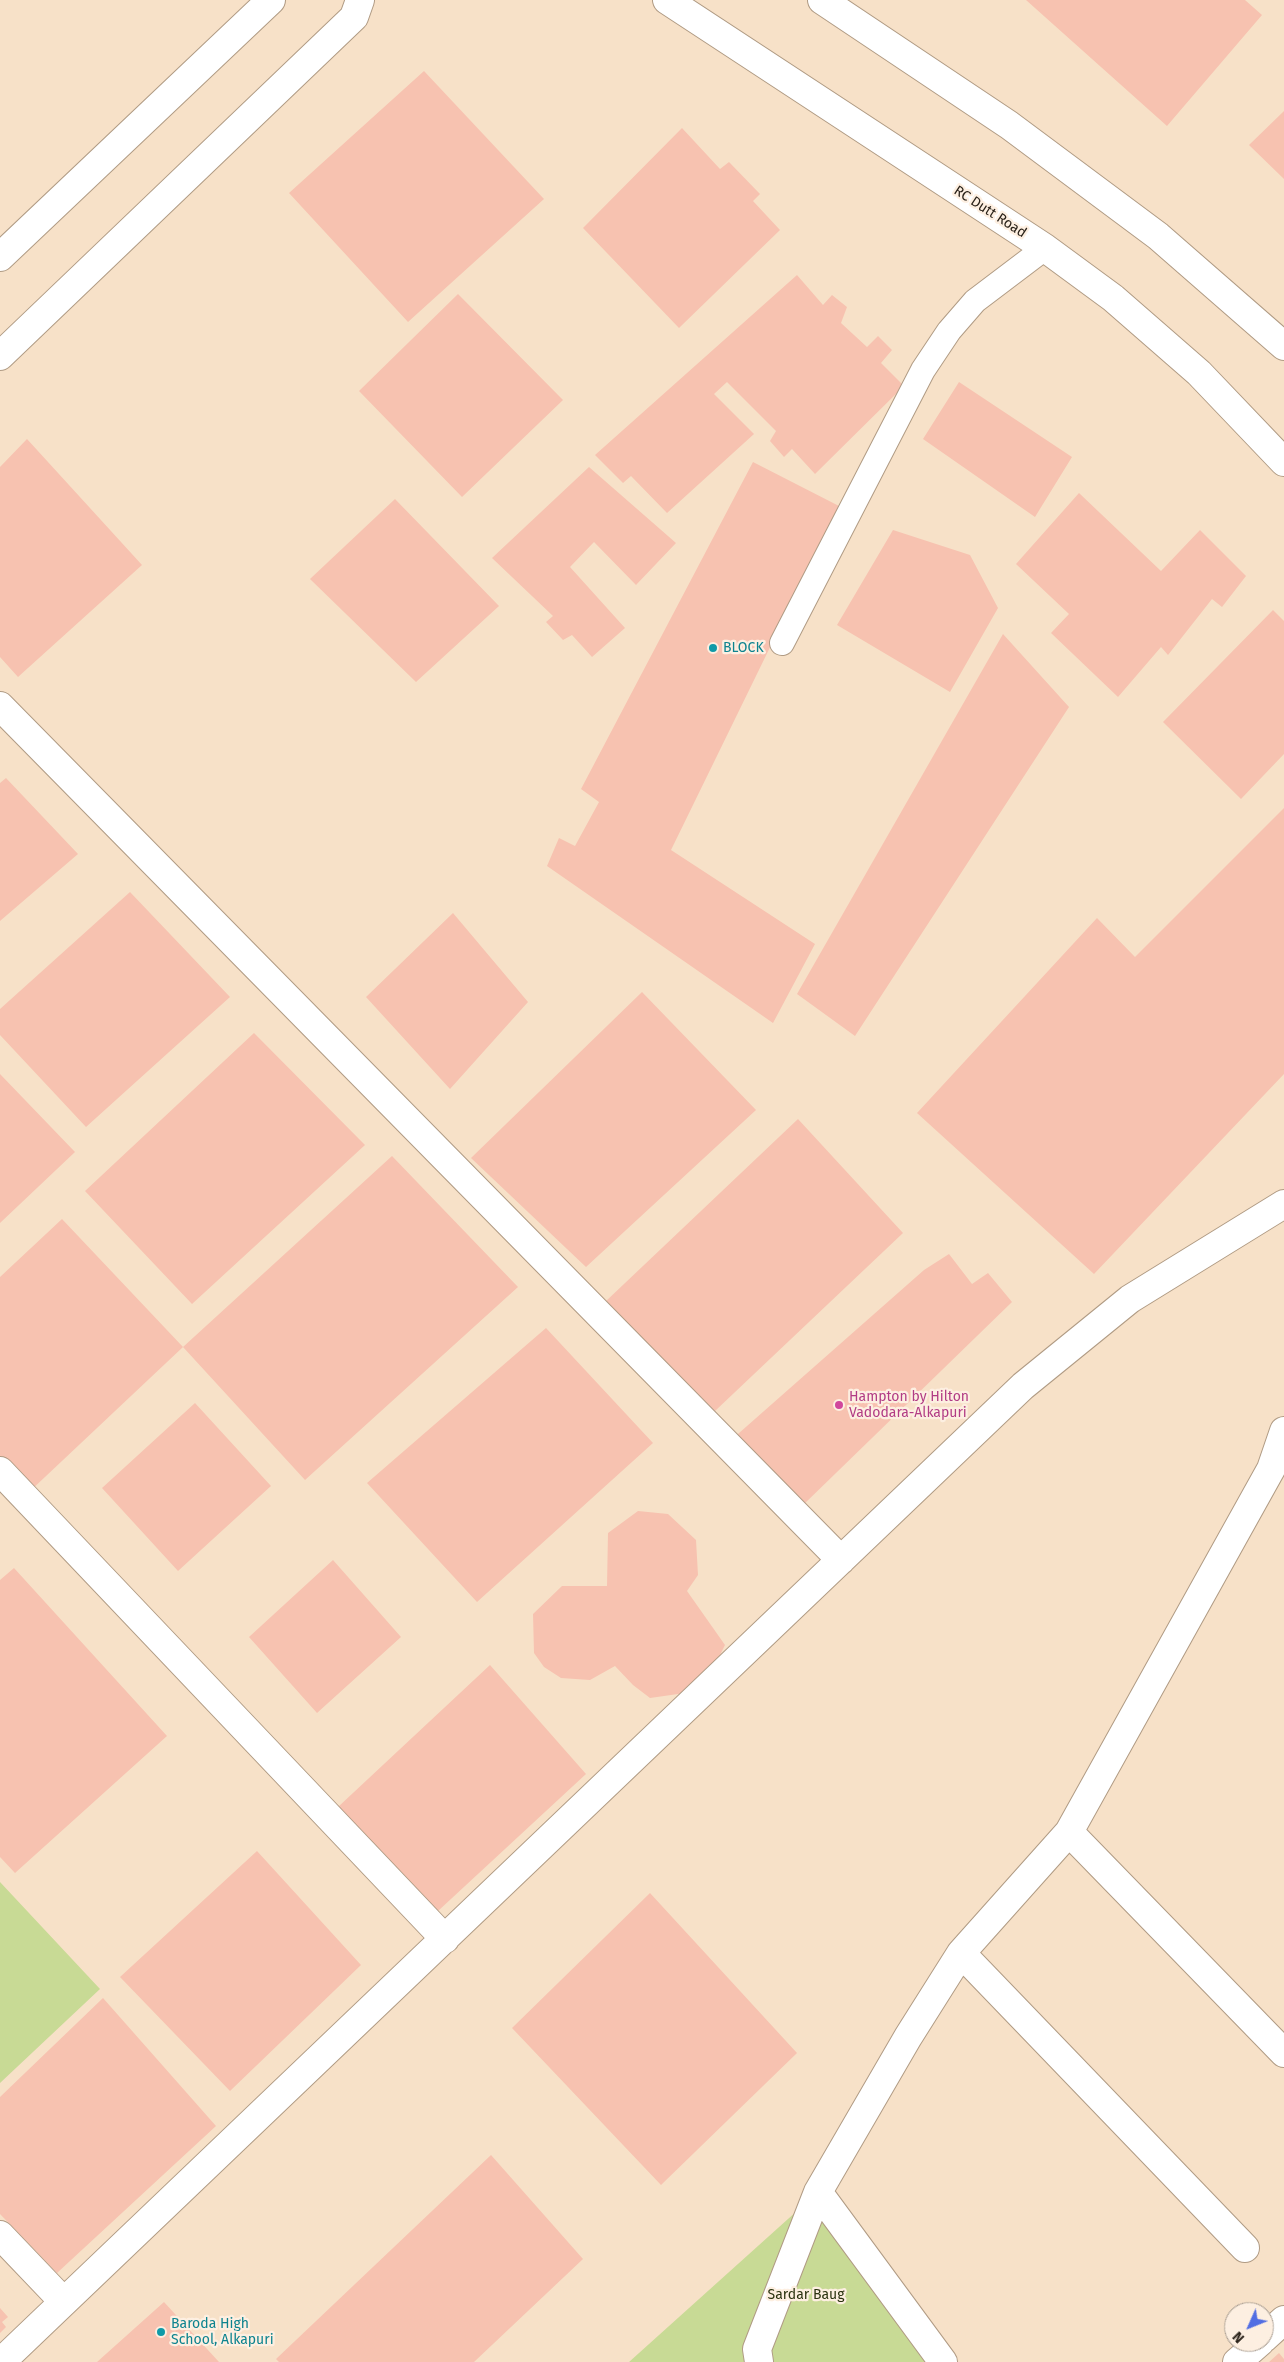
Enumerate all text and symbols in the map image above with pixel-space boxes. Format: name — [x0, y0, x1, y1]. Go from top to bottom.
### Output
street label: RC Dutt Road — [951, 182, 1029, 242]
place label: BLOCK — [723, 640, 764, 656]
marker: BLOCK — [707, 642, 719, 654]
place label: Hampton by Hilton Vadodara-Alkapuri — [849, 1389, 969, 1421]
marker: Hampton by Hilton Vadodara-Alkapuri — [833, 1399, 845, 1411]
park label: Sardar Baug — [768, 2287, 844, 2303]
north arrow — [1224, 2302, 1274, 2352]
place label: Baroda High School, Alkapuri — [171, 2316, 274, 2348]
marker: Baroda High School, Alkapuri — [155, 2326, 167, 2338]
text: N — [1229, 2328, 1248, 2346]

